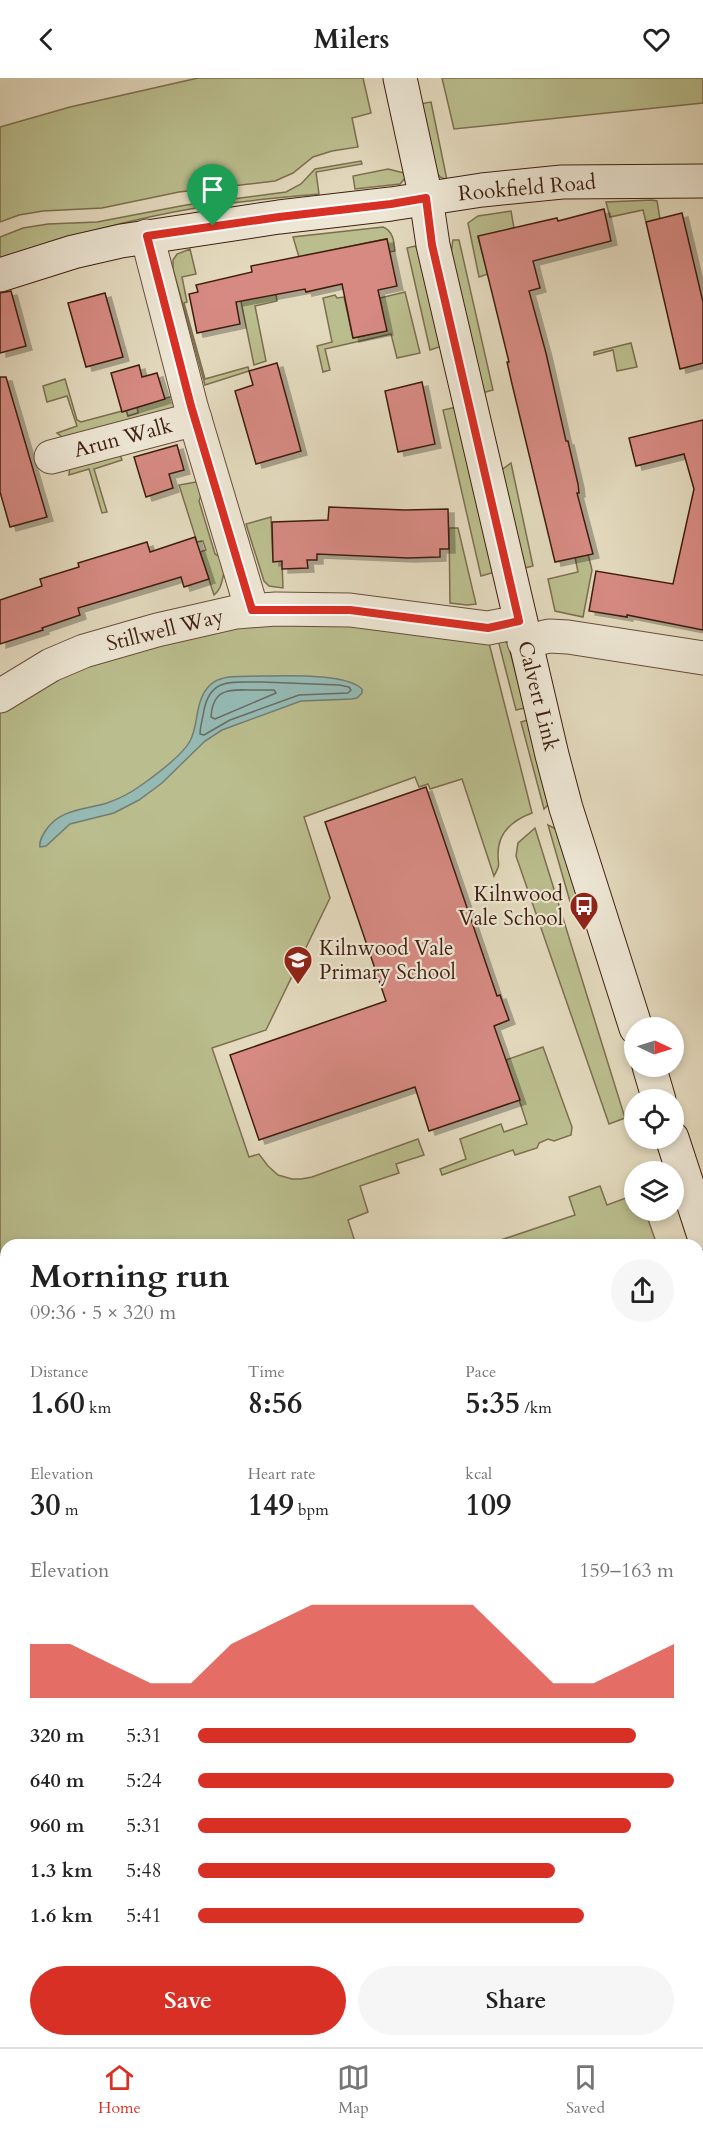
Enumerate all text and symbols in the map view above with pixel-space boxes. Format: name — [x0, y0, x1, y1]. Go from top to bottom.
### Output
text: Milers — [314, 21, 389, 58]
icon: back — [30, 23, 63, 56]
icon: heart — [640, 23, 673, 56]
pin — [187, 164, 238, 226]
street label: Rookfield Road — [457, 168, 597, 208]
icon: arrive — [196, 173, 229, 206]
street label: Arun Walk — [71, 411, 176, 465]
street label: Stillwell Way — [103, 601, 227, 659]
street label: Calvert Link — [510, 638, 566, 755]
place label: Kilnwood Vale School — [458, 880, 563, 933]
bus stop icon: Kilnwood Vale School — [568, 890, 600, 932]
place label: Kilnwood Vale Primary School — [319, 934, 456, 987]
school or university icon: Kilnwood Vale Primary School — [282, 944, 314, 986]
north arrow — [624, 1017, 684, 1077]
map controls — [624, 1017, 684, 1221]
button: locate — [624, 1089, 684, 1149]
button: layers — [624, 1161, 684, 1221]
text: Morning run — [30, 1254, 230, 1299]
button: share — [611, 1259, 674, 1322]
text: 09:36 · 5 × 320 m — [30, 1299, 176, 1326]
text: Distance — [30, 1361, 88, 1383]
text: Time — [248, 1361, 285, 1383]
text: Pace — [465, 1361, 496, 1383]
text: 1.60 — [30, 1383, 85, 1424]
text: 8:56 — [248, 1383, 302, 1424]
text: 5:35 — [465, 1383, 520, 1424]
text: km — [85, 1397, 111, 1419]
text: /km — [520, 1397, 552, 1419]
text: Elevation — [30, 1463, 94, 1485]
text: Heart rate — [248, 1463, 315, 1485]
text: kcal — [465, 1463, 492, 1485]
text: 30 — [30, 1485, 61, 1526]
text: 149 — [248, 1485, 294, 1526]
text: 109 — [465, 1485, 511, 1526]
text: m — [61, 1499, 79, 1521]
text: bpm — [294, 1499, 329, 1521]
text: Elevation — [30, 1557, 109, 1584]
text: 159–163 m — [579, 1557, 674, 1584]
text: 320 m — [30, 1722, 85, 1749]
text: 5:31 — [126, 1722, 162, 1749]
text: 640 m — [30, 1767, 85, 1794]
text: 5:24 — [126, 1767, 162, 1794]
text: 960 m — [30, 1812, 85, 1839]
text: 5:31 — [126, 1812, 162, 1839]
text: 1.3 km — [30, 1857, 93, 1884]
text: 5:48 — [126, 1857, 162, 1884]
text: 1.6 km — [30, 1902, 93, 1929]
text: 5:41 — [126, 1902, 162, 1929]
button: Save — [30, 1966, 346, 2035]
button: Share — [358, 1966, 674, 2035]
tab: Home — [98, 2061, 141, 2119]
tab: Map — [337, 2061, 370, 2119]
tab: Saved — [566, 2061, 605, 2119]

